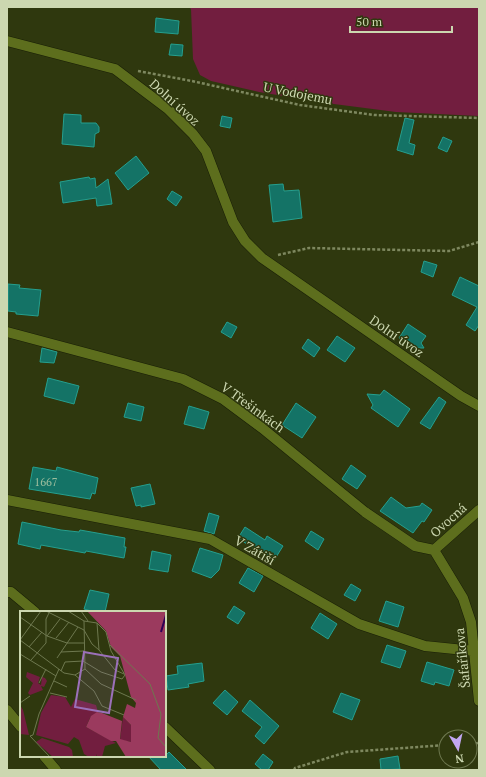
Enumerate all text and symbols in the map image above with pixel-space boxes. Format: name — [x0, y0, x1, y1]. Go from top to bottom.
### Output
scale bar — [350, 8, 452, 34]
text: 50 m — [356, 14, 383, 29]
street label: Dolní úvoz — [146, 74, 204, 130]
street label: U Vodojemu — [262, 78, 334, 109]
street label: Dolní úvoz — [366, 311, 428, 361]
street label: V Třešinkách — [217, 378, 289, 437]
house number: 1667 — [34, 475, 58, 489]
street label: Ovocná — [426, 498, 471, 541]
street label: V Zátiší — [231, 531, 279, 569]
inset map — [20, 611, 166, 757]
street label: Šafaříkova — [450, 627, 474, 689]
north arrow — [438, 729, 478, 769]
text: N — [454, 751, 465, 767]

